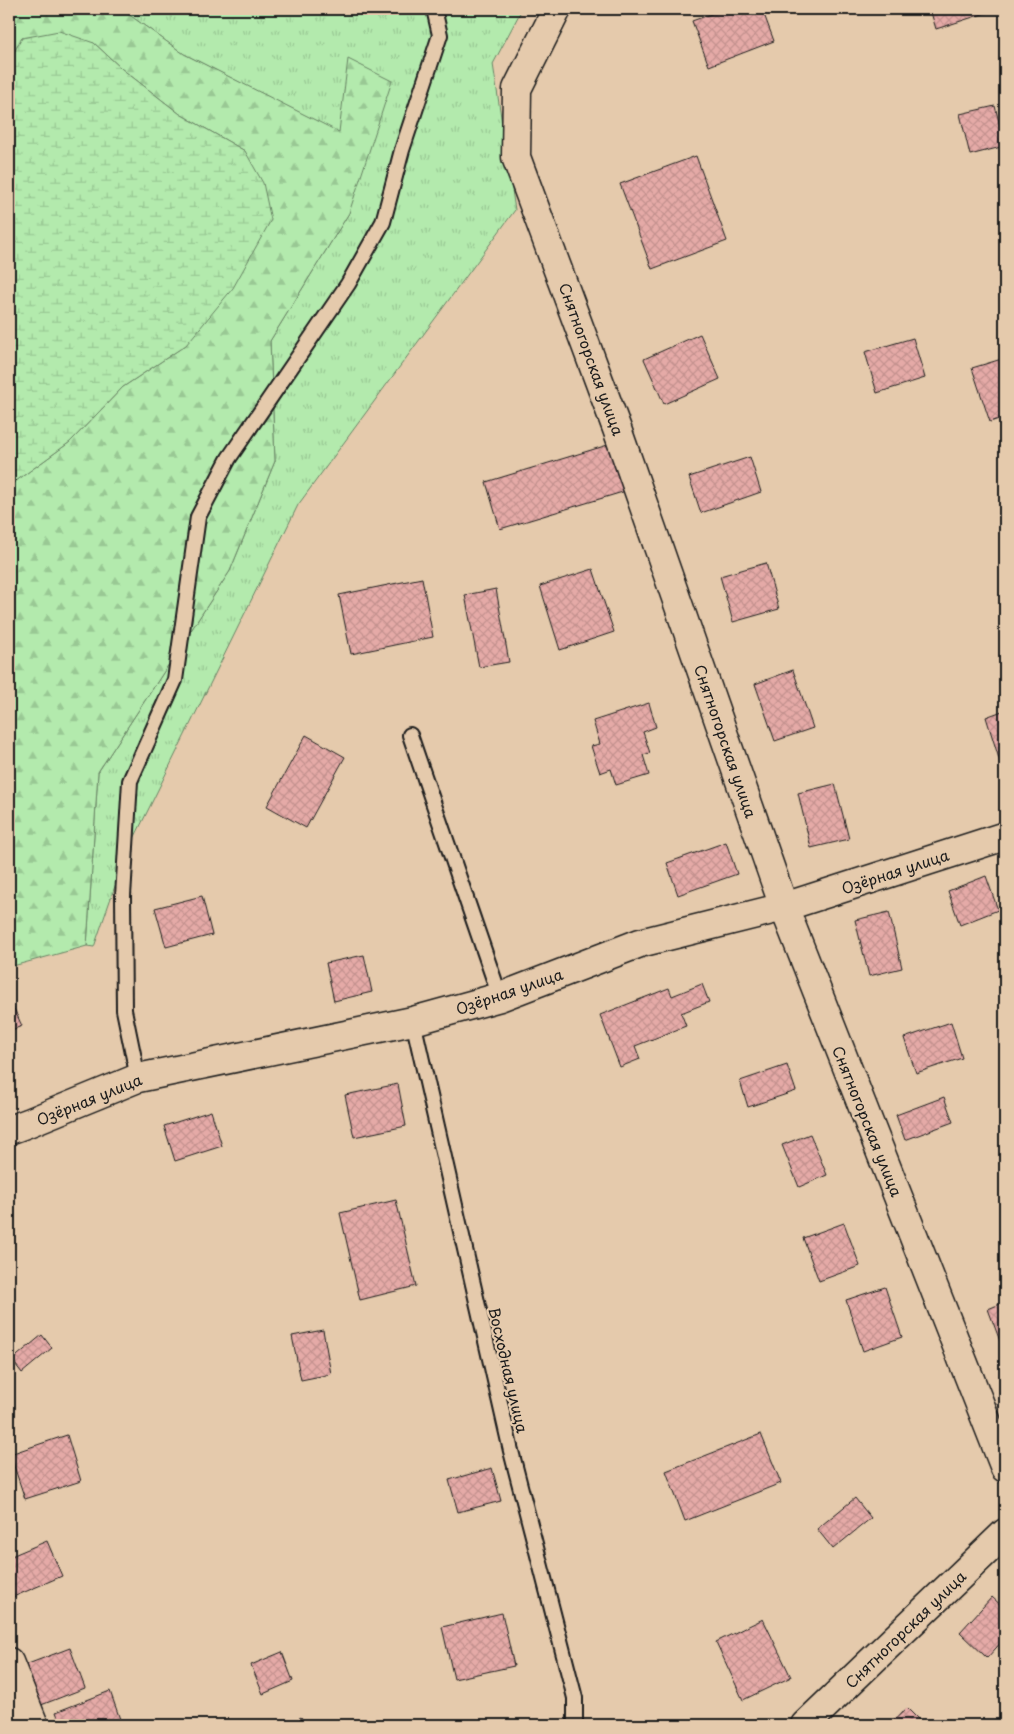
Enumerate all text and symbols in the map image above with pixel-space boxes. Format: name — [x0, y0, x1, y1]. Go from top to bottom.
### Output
street label: Снятногорская улица — [554, 279, 631, 439]
street label: Снятногорская улица — [689, 661, 763, 821]
street label: Озёрная улица — [838, 843, 952, 899]
street label: Озёрная улица — [452, 962, 566, 1020]
street label: Снятногорская улица — [827, 1042, 909, 1200]
street label: Озёрная улица — [33, 1067, 146, 1131]
street label: Восходная улица — [483, 1305, 535, 1436]
street label: Снятногорская улица — [839, 1564, 971, 1693]

